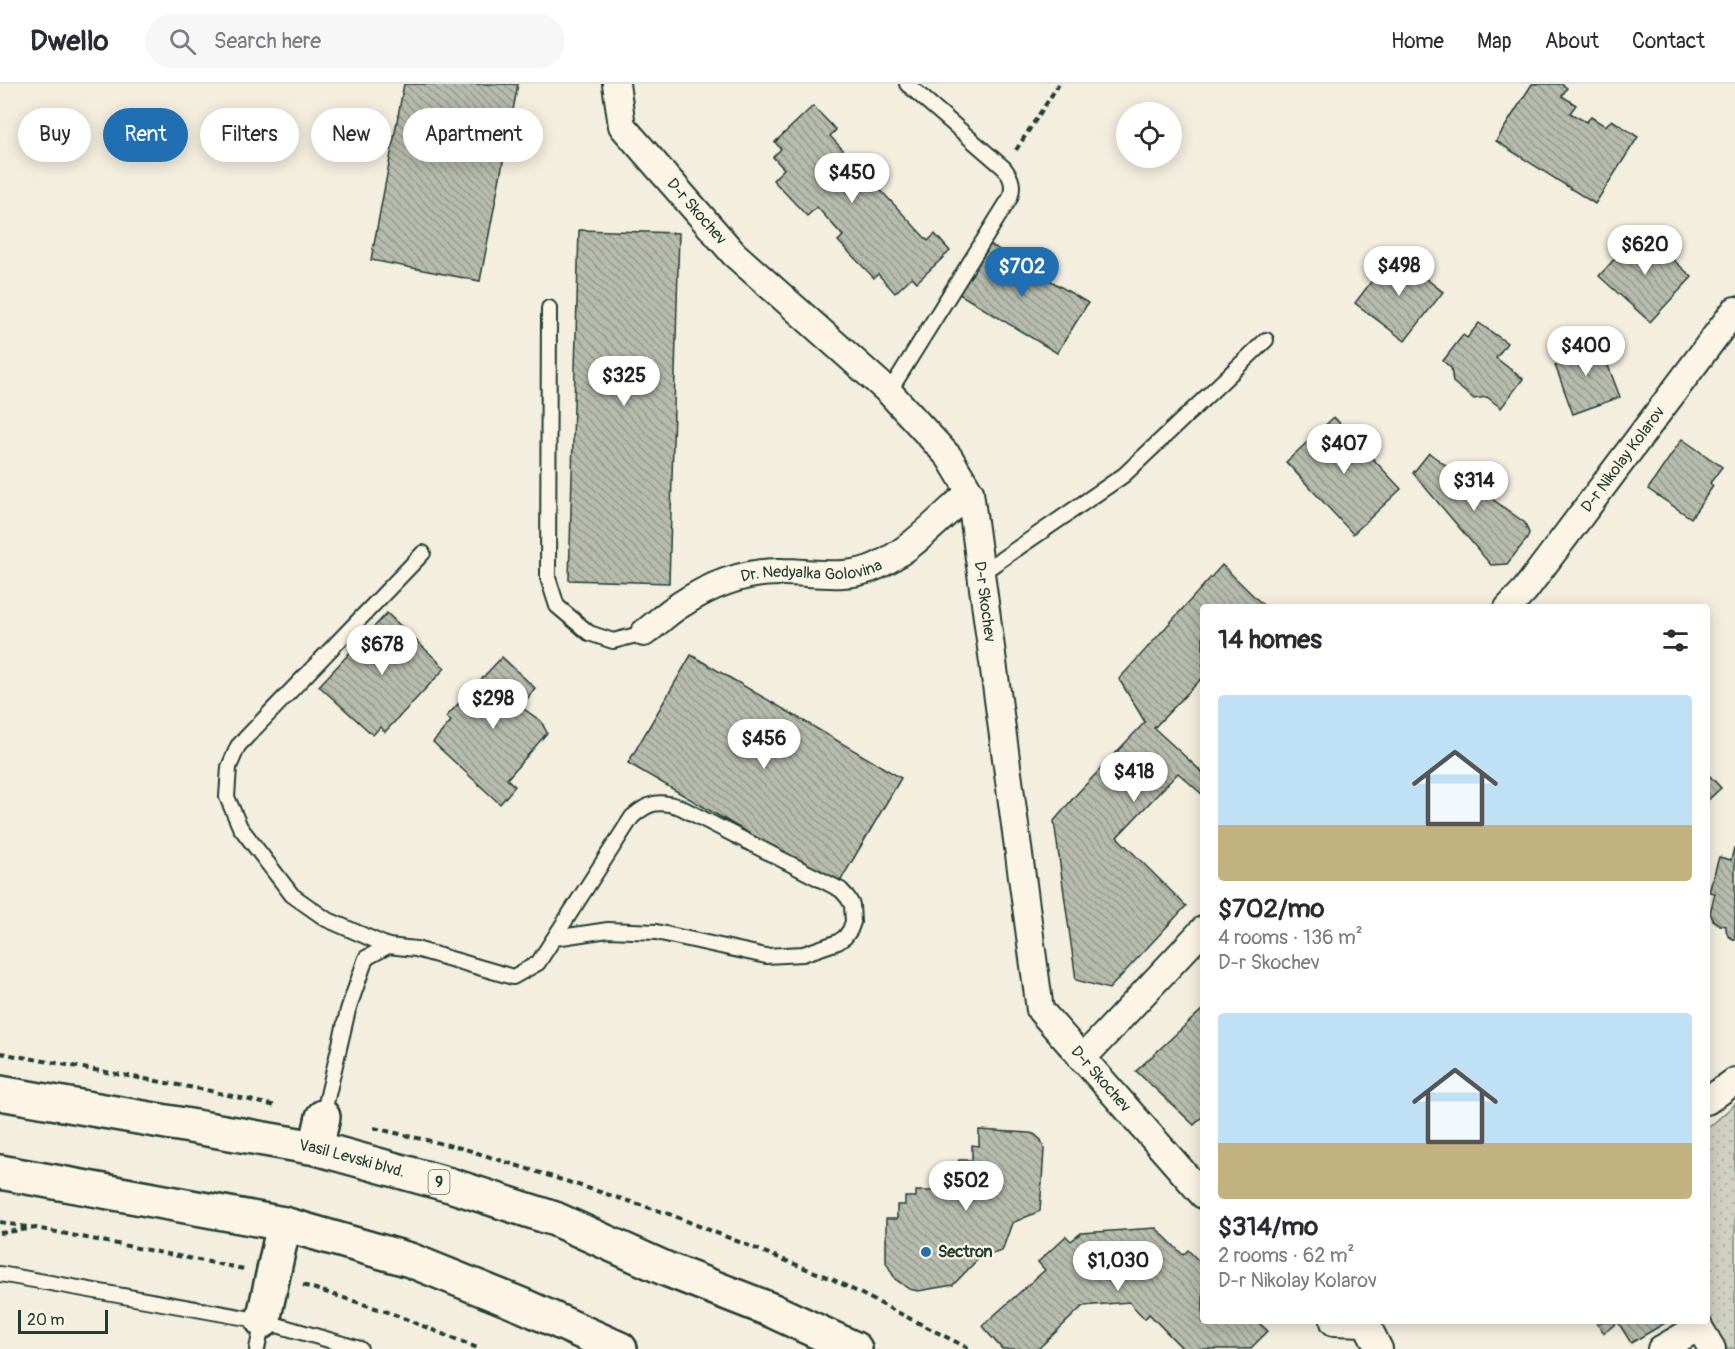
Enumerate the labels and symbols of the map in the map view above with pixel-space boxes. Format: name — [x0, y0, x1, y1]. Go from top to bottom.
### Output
pin: $450 — [816, 153, 888, 204]
street label: D-r Skochev — [662, 174, 731, 249]
pin: $620 — [1609, 225, 1681, 276]
pin: $498 — [1363, 246, 1435, 297]
pin: $702 — [986, 247, 1058, 298]
pin: $400 — [1550, 326, 1622, 377]
pin: $325 — [588, 356, 660, 407]
street label: D-r Nikolay Kolarov — [1577, 402, 1669, 516]
pin: $407 — [1308, 424, 1380, 475]
pin: $314 — [1438, 461, 1510, 512]
street label: Dr. Nedyalka Golovina — [739, 555, 885, 587]
street label: D-r Skochev — [969, 560, 1000, 643]
pin: $678 — [346, 625, 418, 676]
pin: $298 — [457, 679, 529, 730]
pin: $456 — [728, 719, 800, 770]
pin: $418 — [1098, 752, 1170, 803]
street label: D-r Skochev — [1066, 1042, 1135, 1116]
street label: Vasil Levski blvd. — [297, 1135, 407, 1182]
pin: $502 — [930, 1161, 1002, 1212]
road number: 9 — [428, 1170, 450, 1194]
pin: $1,030 — [1069, 1241, 1167, 1292]
place label: Sectron — [938, 1242, 993, 1262]
marker: Sectron — [919, 1245, 933, 1259]
scale bar — [18, 1307, 108, 1334]

